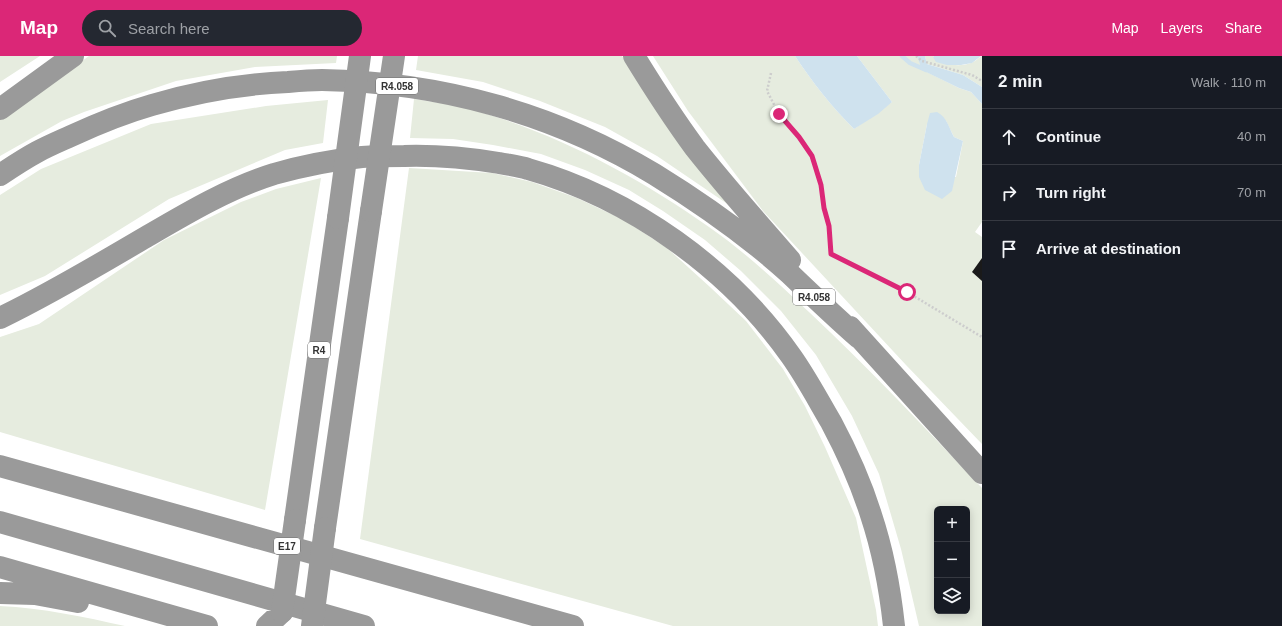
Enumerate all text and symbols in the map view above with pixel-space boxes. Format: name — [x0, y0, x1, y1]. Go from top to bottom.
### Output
search box — [82, 10, 362, 46]
text: Map — [20, 17, 58, 38]
icon: search — [96, 17, 118, 39]
text: Search here — [128, 20, 210, 37]
text: Map — [1111, 20, 1139, 36]
text: Layers — [1161, 20, 1203, 36]
text: Share — [1225, 20, 1262, 36]
text: 2 min — [998, 72, 1042, 91]
text: Walk · 110 m — [1191, 75, 1266, 90]
road number: R4.058 — [376, 78, 418, 94]
route end — [770, 105, 788, 123]
icon: ahead — [998, 126, 1020, 148]
text: Continue — [1036, 128, 1101, 145]
text: 40 m — [1237, 129, 1266, 144]
icon: right — [998, 182, 1020, 204]
text: Turn right — [1036, 184, 1106, 201]
text: 70 m — [1237, 185, 1266, 200]
icon: arrive — [998, 238, 1020, 260]
text: Arrive at destination — [1036, 240, 1181, 257]
route start — [898, 283, 916, 301]
road number: R4.058 — [793, 289, 835, 305]
road number: R4 — [308, 342, 330, 358]
map controls — [934, 506, 970, 614]
button: + — [934, 506, 970, 542]
road number: E17 — [274, 538, 300, 554]
button: − — [934, 542, 970, 578]
button: layers — [934, 578, 970, 614]

